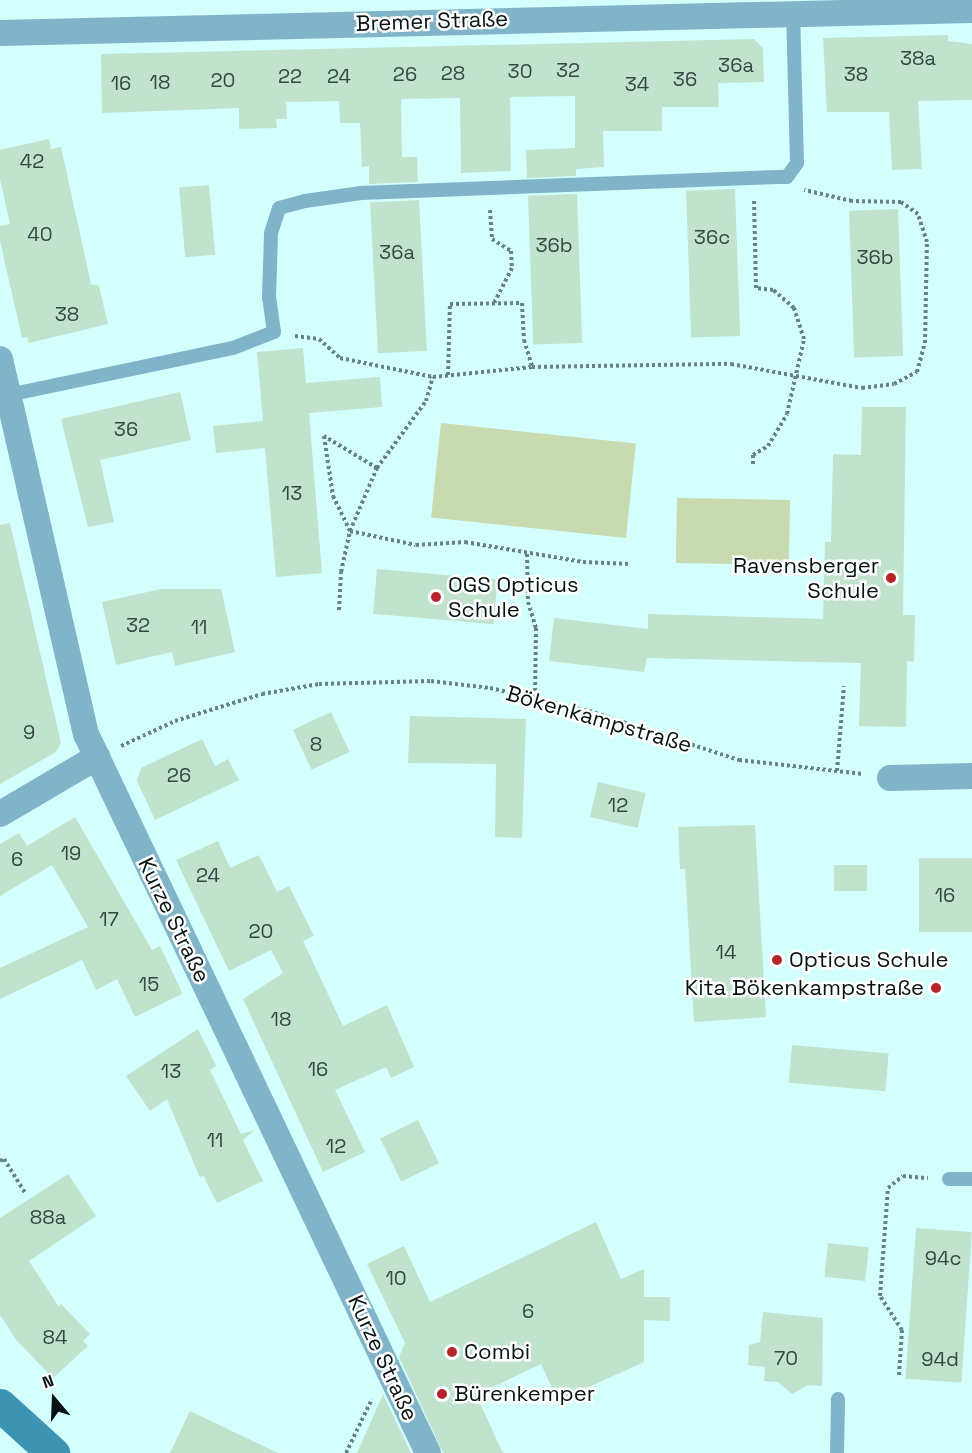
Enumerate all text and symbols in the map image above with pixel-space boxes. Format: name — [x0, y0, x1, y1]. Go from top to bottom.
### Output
street label: Bremer Straße — [355, 5, 509, 37]
house number: 38a — [900, 46, 936, 70]
house number: 36a — [718, 53, 754, 77]
house number: 32 — [556, 58, 580, 82]
house number: 30 — [508, 59, 532, 83]
house number: 28 — [441, 61, 465, 85]
house number: 26 — [393, 62, 417, 86]
house number: 38 — [844, 62, 868, 86]
house number: 22 — [278, 64, 302, 88]
house number: 24 — [327, 64, 351, 88]
house number: 36 — [673, 67, 697, 91]
house number: 20 — [211, 68, 235, 92]
house number: 18 — [150, 70, 170, 94]
house number: 16 — [111, 71, 131, 95]
house number: 34 — [625, 72, 649, 96]
house number: 42 — [20, 149, 44, 173]
house number: 40 — [27, 222, 53, 246]
house number: 36c — [694, 225, 730, 249]
house number: 36b — [535, 233, 573, 257]
house number: 36a — [379, 240, 415, 264]
house number: 36b — [856, 245, 894, 269]
house number: 38 — [55, 302, 79, 326]
house number: 36 — [114, 417, 138, 441]
house number: 13 — [282, 481, 302, 505]
place label: Ravensberger Schule — [733, 552, 879, 604]
place label: OGS Opticus Schule — [448, 571, 579, 622]
marker: Ravensberger Schule — [884, 571, 898, 585]
marker: OGS Opticus Schule — [429, 590, 443, 604]
house number: 32 — [126, 613, 150, 637]
house number: 11 — [191, 615, 207, 639]
street label: Bökenkampstraße — [503, 680, 695, 758]
house number: 9 — [23, 720, 35, 744]
house number: 8 — [310, 732, 322, 756]
house number: 26 — [167, 763, 191, 787]
house number: 12 — [608, 793, 628, 817]
house number: 19 — [61, 841, 81, 865]
house number: 6 — [11, 847, 23, 871]
street label: Kurze Straße — [132, 853, 216, 987]
house number: 24 — [196, 863, 220, 887]
house number: 16 — [935, 883, 955, 907]
house number: 17 — [99, 907, 119, 931]
house number: 20 — [249, 919, 273, 943]
house number: 14 — [716, 940, 736, 964]
place label: Opticus Schule — [789, 947, 949, 973]
marker: Opticus Schule — [770, 953, 784, 967]
house number: 15 — [139, 972, 159, 996]
place label: Kita Bökenkampstraße — [685, 975, 924, 1001]
marker: Kita Bökenkampstraße — [929, 981, 943, 995]
house number: 18 — [271, 1007, 291, 1031]
house number: 16 — [308, 1057, 328, 1081]
house number: 13 — [161, 1059, 181, 1083]
house number: 11 — [207, 1128, 223, 1152]
house number: 12 — [326, 1134, 346, 1158]
house number: 88a — [30, 1205, 66, 1229]
house number: 94c — [925, 1246, 961, 1270]
house number: 10 — [385, 1266, 407, 1290]
street label: Kurze Straße — [342, 1291, 424, 1425]
house number: 6 — [522, 1299, 534, 1323]
house number: 84 — [43, 1325, 67, 1349]
place label: Combi — [464, 1339, 530, 1365]
marker: Combi — [445, 1345, 459, 1359]
house number: 70 — [774, 1346, 798, 1370]
house number: 94d — [921, 1347, 959, 1371]
north arrow — [24, 1369, 84, 1429]
text: N — [39, 1370, 56, 1393]
place label: Bürenkemper — [454, 1381, 595, 1407]
marker: Bürenkemper — [435, 1387, 449, 1401]

